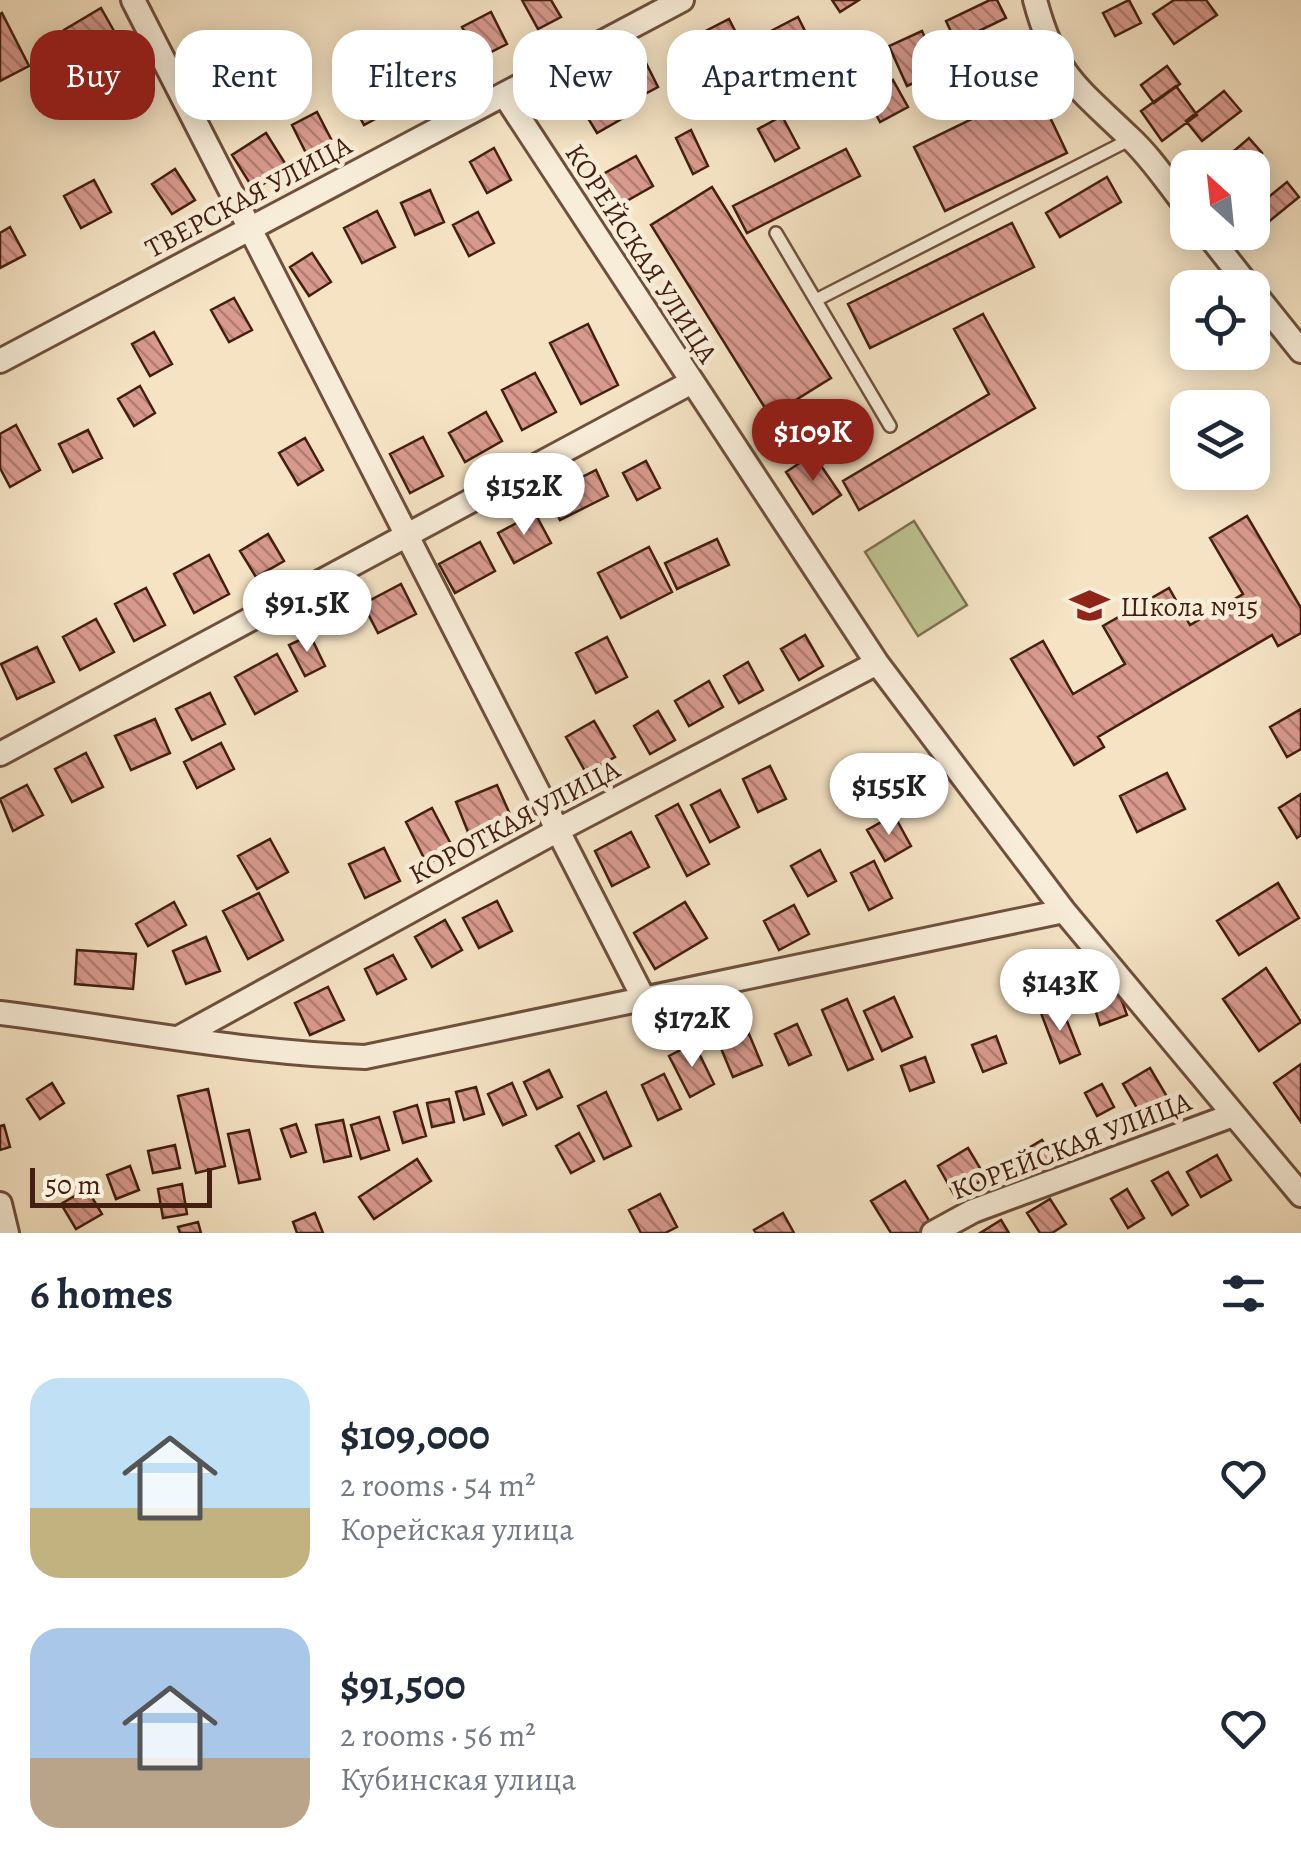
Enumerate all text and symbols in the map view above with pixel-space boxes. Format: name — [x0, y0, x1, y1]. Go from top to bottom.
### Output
chip: Buy — [30, 30, 155, 120]
chip: Rent — [175, 30, 312, 120]
chip: Filters — [332, 30, 493, 120]
chip: New — [513, 30, 647, 120]
chip: Apartment — [667, 30, 892, 120]
chip: House — [912, 30, 1074, 120]
street label: ТВЕРСКАЯ УЛИЦА — [139, 126, 359, 267]
street label: КОРЕЙСКАЯ УЛИЦА — [556, 137, 727, 371]
north arrow — [1170, 150, 1270, 250]
map controls — [1170, 150, 1270, 490]
button: locate — [1170, 270, 1270, 370]
button: layers — [1170, 390, 1270, 490]
pin: $109K — [743, 399, 883, 484]
text: $109K — [774, 409, 852, 453]
pin: $152K — [454, 453, 594, 538]
text: $152K — [486, 463, 562, 507]
pin: $91.5K — [226, 570, 388, 655]
text: $91.5K — [265, 580, 349, 624]
school or university icon: Школа №15 — [1069, 585, 1111, 627]
place label: Школа №15 — [1120, 588, 1258, 626]
street label: КОРОТКАЯ УЛИЦА — [402, 750, 627, 893]
pin: $155K — [819, 753, 959, 838]
text: $155K — [852, 763, 926, 807]
pin: $143K — [990, 949, 1130, 1034]
text: $143K — [1022, 959, 1098, 1003]
pin: $172K — [622, 985, 762, 1070]
text: $172K — [654, 995, 730, 1039]
street label: КОРЕЙСКАЯ УЛИЦА — [946, 1082, 1198, 1209]
scale bar — [30, 1163, 212, 1208]
text: 50 m — [45, 1166, 101, 1204]
text: 6 homes — [30, 1265, 173, 1322]
icon: filters — [1216, 1266, 1271, 1321]
text: $109,000 — [340, 1406, 490, 1463]
icon: home — [110, 1418, 230, 1538]
icon: heart — [1216, 1451, 1271, 1506]
text: 2 rooms · 54 m² — [340, 1463, 536, 1507]
text: Корейская улица — [340, 1507, 574, 1551]
text: $91,500 — [340, 1656, 466, 1713]
icon: home — [110, 1668, 230, 1788]
icon: heart — [1216, 1701, 1271, 1756]
text: 2 rooms · 56 m² — [340, 1713, 536, 1757]
text: Кубинская улица — [340, 1757, 576, 1801]

